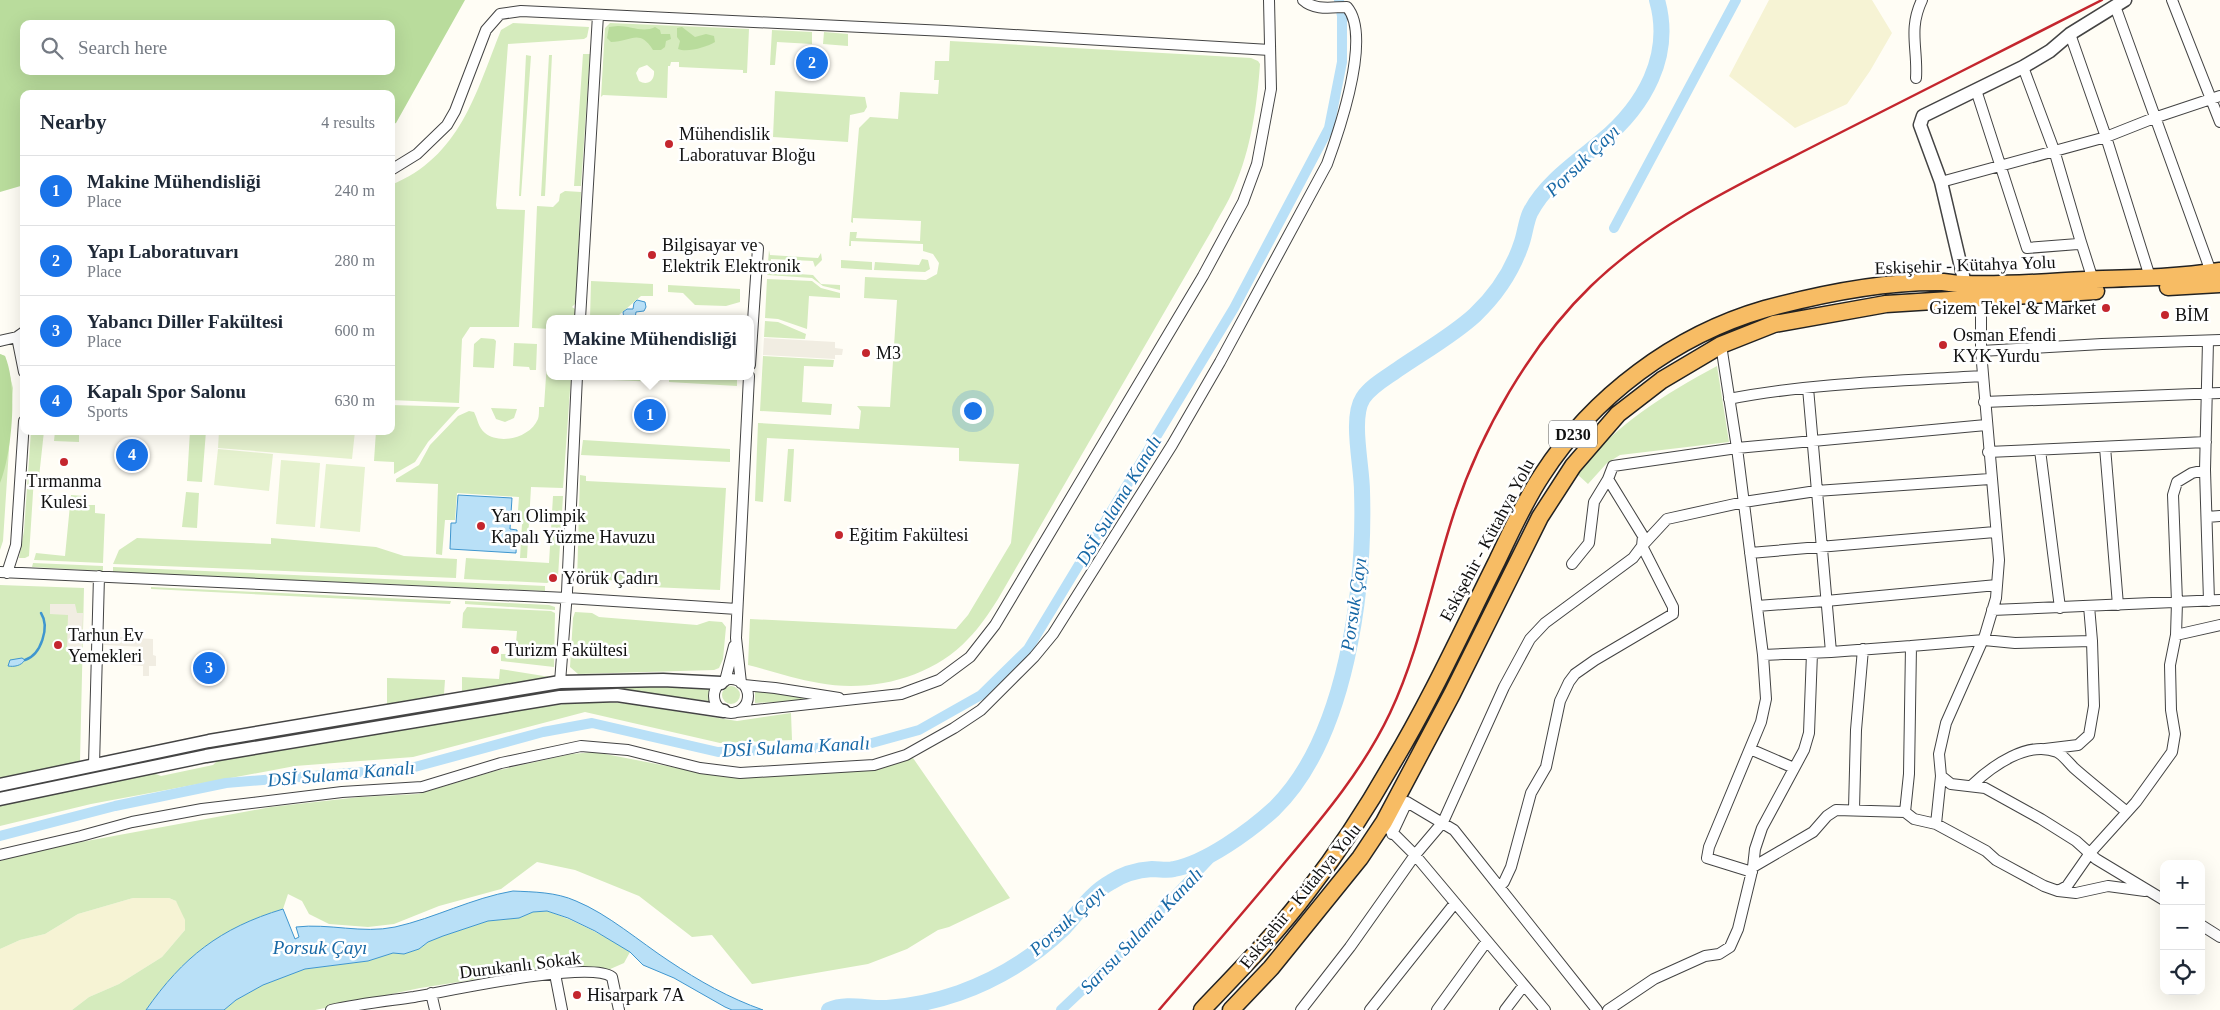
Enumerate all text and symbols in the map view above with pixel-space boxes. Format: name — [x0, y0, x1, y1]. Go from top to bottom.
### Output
search box — [20, 20, 395, 75]
icon: search — [38, 34, 66, 62]
text: Search here — [78, 37, 167, 58]
pin: 2 — [796, 44, 828, 82]
text: Nearby — [40, 110, 107, 134]
text: 4 results — [321, 114, 375, 131]
water label: Porsuk Çayı — [1540, 120, 1624, 201]
place label: Mühendislik Laboratuvar Bloğu — [679, 124, 815, 165]
marker: Mühendislik Laboratuvar Bloğu — [663, 138, 675, 150]
text: Makine Mühendisliği — [87, 171, 261, 192]
text: 1 — [52, 182, 60, 199]
text: 240 m — [335, 182, 375, 199]
text: Place — [87, 193, 122, 210]
place label: Bilgisayar ve Elektrik Elektronik — [662, 235, 800, 276]
text: Yapı Laboratuvarı — [87, 241, 239, 262]
marker: Bilgisayar ve Elektrik Elektronik — [646, 249, 658, 261]
text: 2 — [52, 252, 60, 269]
text: 280 m — [335, 252, 375, 269]
street label: Eskişehir - Kütahya Yolu — [1874, 252, 2056, 278]
text: Place — [87, 263, 122, 280]
place label: Gizem Tekel & Market — [1929, 298, 2096, 318]
marker: Gizem Tekel & Market — [2100, 302, 2112, 314]
place label: BİM — [2175, 305, 2209, 325]
marker: BİM — [2159, 309, 2171, 321]
text: Yabancı Diller Fakültesi — [87, 311, 283, 332]
popup — [546, 315, 754, 380]
text: 3 — [52, 322, 60, 339]
text: 600 m — [335, 322, 375, 339]
place label: Osman Efendi KYK Yurdu — [1953, 325, 2056, 366]
text: Makine Mühendisliği — [563, 328, 737, 349]
text: Place — [87, 333, 122, 350]
marker: Osman Efendi KYK Yurdu — [1937, 339, 1949, 351]
place label: M3 — [876, 343, 901, 363]
marker: M3 — [860, 347, 872, 359]
text: Place — [563, 350, 598, 367]
text: Kapalı Spor Salonu — [87, 381, 246, 402]
text: 4 — [52, 392, 60, 409]
text: 630 m — [335, 392, 375, 409]
pin: 1 — [634, 396, 666, 434]
your location — [960, 398, 986, 424]
text: Sports — [87, 403, 128, 420]
road number: D230 — [1549, 420, 1597, 448]
water label: DSİ Sulama Kanalı — [1071, 432, 1165, 570]
pin: 4 — [116, 436, 148, 474]
street label: Eskişehir - Kütahya Yolu — [1436, 455, 1538, 625]
marker: Tırmanma Kulesi — [58, 456, 70, 468]
place label: Tırmanma Kulesi — [27, 471, 101, 512]
place label: Yarı Olimpik Kapalı Yüzme Havuzu — [491, 506, 655, 547]
marker: Yarı Olimpik Kapalı Yüzme Havuzu — [475, 520, 487, 532]
place label: Eğitim Fakültesi — [849, 525, 969, 545]
marker: Eğitim Fakültesi — [833, 529, 845, 541]
water label: Porsuk Çayı — [1336, 556, 1370, 653]
place label: Yörük Çadırı — [563, 568, 658, 588]
marker: Yörük Çadırı — [547, 572, 559, 584]
place label: Tarhun Ev Yemekleri — [68, 625, 143, 666]
marker: Tarhun Ev Yemekleri — [52, 639, 64, 651]
place label: Turizm Fakültesi — [505, 640, 628, 660]
marker: Turizm Fakültesi — [489, 644, 501, 656]
pin: 3 — [193, 649, 225, 687]
water label: DSİ Sulama Kanalı — [721, 732, 870, 761]
water label: DSİ Sulama Kanalı — [266, 757, 416, 790]
street label: Eskişehir - Kütahya Yolu — [1235, 819, 1365, 973]
map controls — [2160, 860, 2205, 995]
button: + — [2160, 860, 2205, 905]
water label: Sarısu Sulama Kanalı — [1076, 863, 1207, 998]
water label: Porsuk Çayı — [1024, 881, 1109, 960]
button: − — [2160, 905, 2205, 950]
water label: Porsuk Çayı — [272, 937, 367, 958]
street label: Durukanlı Sokak — [458, 948, 582, 982]
button: locate — [2160, 950, 2205, 995]
place label: Hisarpark 7A — [587, 985, 684, 1005]
marker: Hisarpark 7A — [571, 989, 583, 1001]

